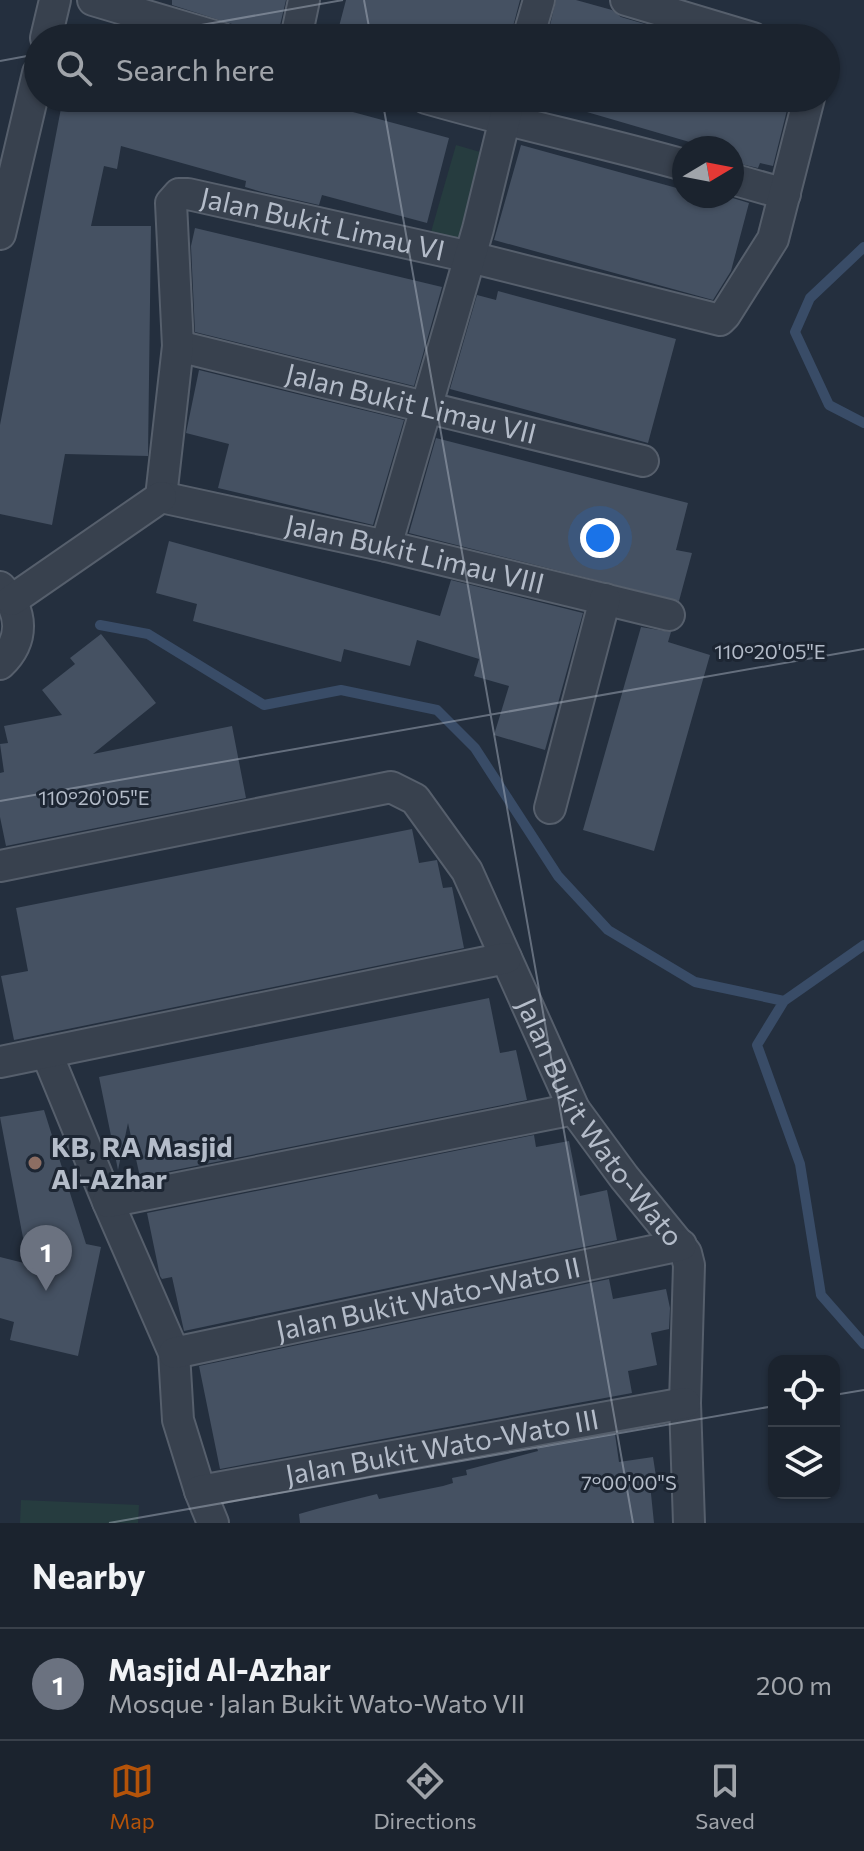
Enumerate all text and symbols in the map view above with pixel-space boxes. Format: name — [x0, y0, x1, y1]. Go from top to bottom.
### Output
search box — [24, 24, 840, 112]
icon: search — [52, 46, 96, 90]
text: Search here — [116, 50, 275, 87]
north arrow — [672, 136, 744, 208]
street label: Jalan Bukit Limau VI — [197, 179, 448, 267]
street label: Jalan Bukit Limau VII — [282, 355, 540, 450]
street label: Jalan Bukit Limau VIII — [282, 507, 548, 600]
your location — [580, 518, 620, 558]
text: 110°20'05"E — [714, 639, 826, 663]
text: 110°20'05"E — [38, 785, 150, 809]
street label: Jalan Bukit Wato-Wato — [510, 992, 691, 1253]
place label: KB, RA Masjid Al-Azhar — [51, 1129, 233, 1195]
marker: KB, RA Masjid Al-Azhar — [26, 1154, 44, 1172]
pin: 1 — [20, 1225, 72, 1291]
street label: Jalan Bukit Wato-Wato II — [273, 1249, 583, 1347]
map controls — [768, 1355, 840, 1499]
button: locate — [768, 1355, 840, 1427]
street label: Jalan Bukit Wato-Wato III — [283, 1401, 601, 1491]
button: layers — [768, 1427, 840, 1499]
text: 7°00'00"S — [581, 1470, 677, 1494]
text: Nearby — [32, 1554, 146, 1596]
text: Masjid Al-Azhar — [108, 1650, 331, 1687]
text: 1 — [52, 1669, 64, 1700]
text: 200 m — [756, 1669, 832, 1700]
text: Mosque · Jalan Bukit Wato-Wato VII — [108, 1687, 525, 1718]
tab: Map — [109, 1759, 155, 1834]
tab: Directions — [373, 1759, 477, 1834]
tab: Saved — [695, 1759, 755, 1834]

